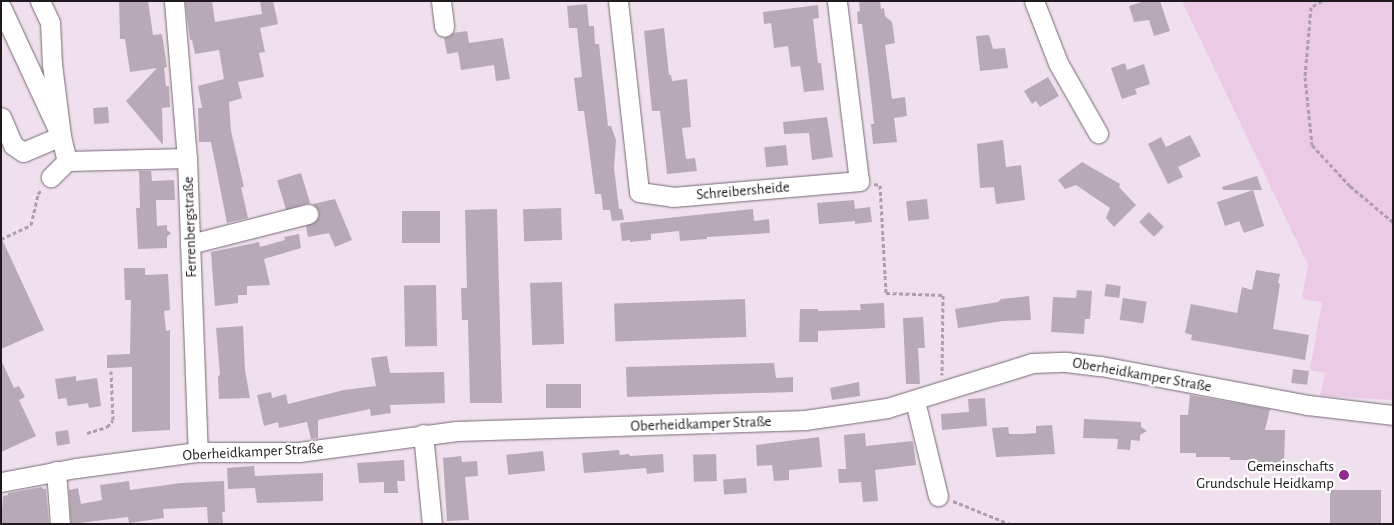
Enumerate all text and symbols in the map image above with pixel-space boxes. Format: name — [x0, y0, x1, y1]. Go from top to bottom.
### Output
street label: Ferrenbergstraße — [179, 176, 201, 278]
street label: Schreibersheide — [696, 178, 790, 204]
street label: Oberheidkamper Straße — [1071, 354, 1213, 396]
street label: Oberheidkamper Straße — [630, 413, 772, 435]
street label: Oberheidkamper Straße — [182, 439, 324, 465]
place label: Gemeinschafts Grundschule Heidkamp — [1196, 457, 1334, 492]
marker: Gemeinschafts Grundschule Heidkamp — [1338, 469, 1350, 481]

